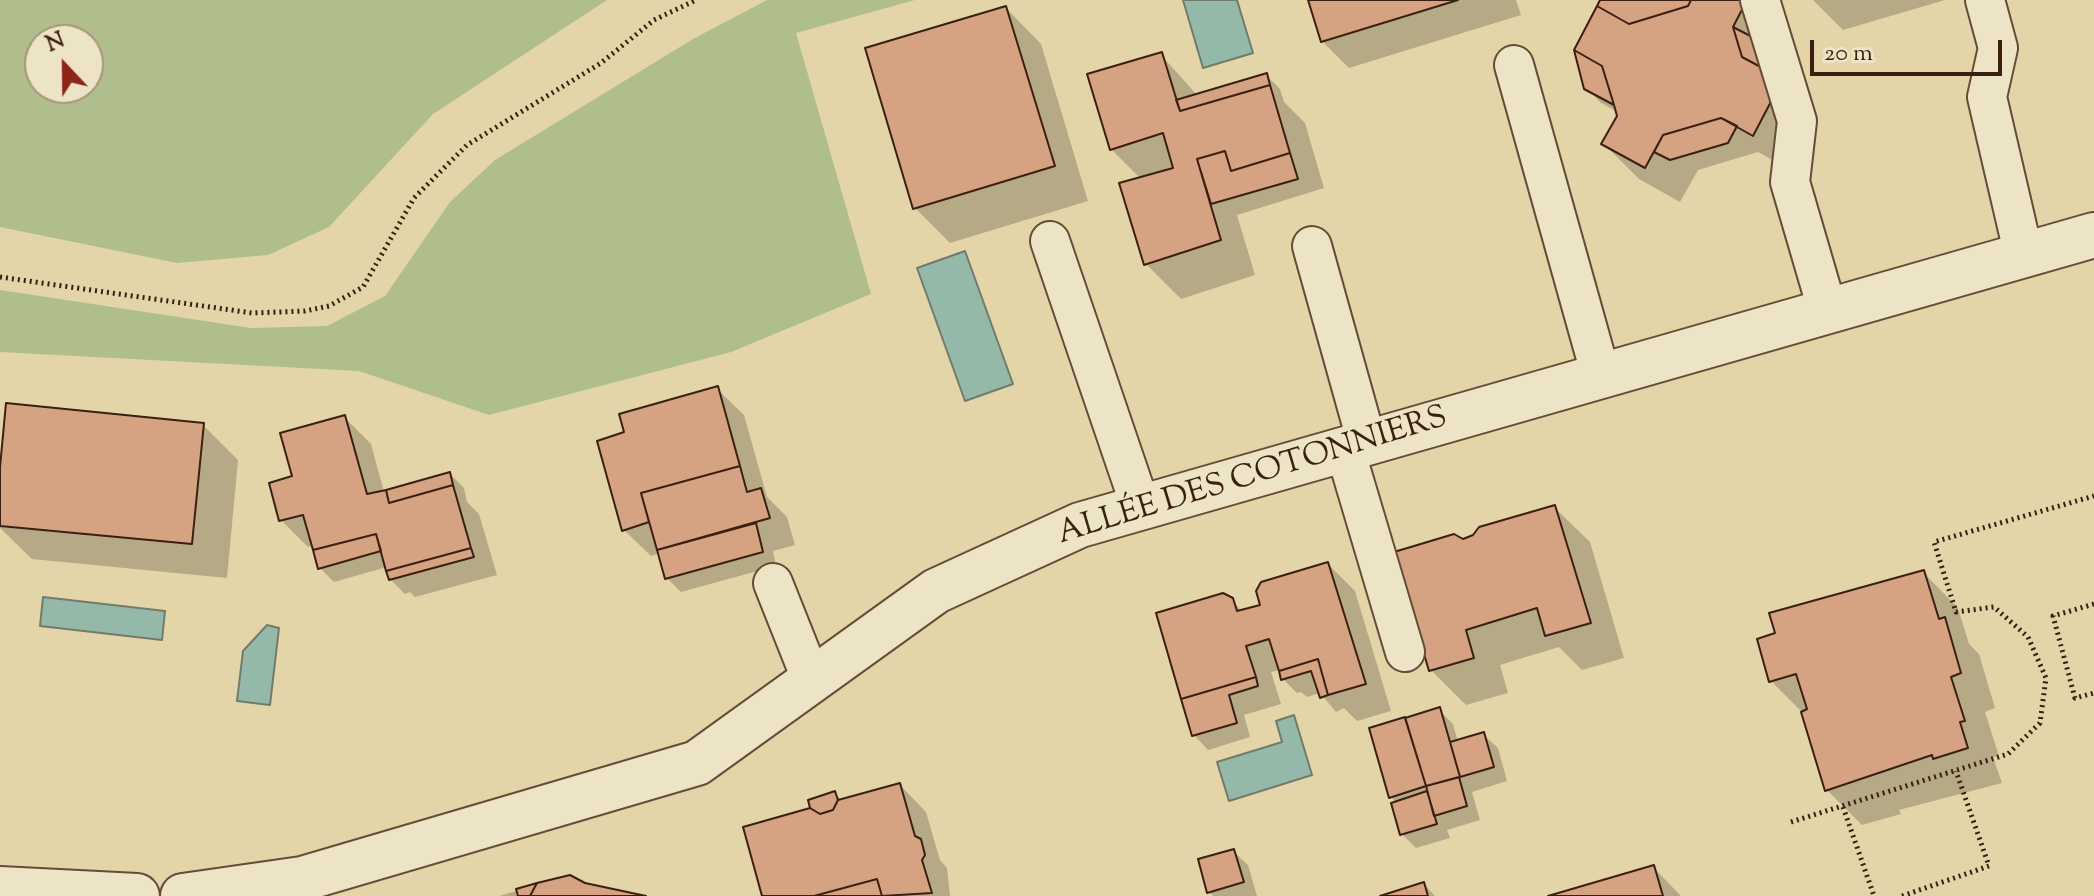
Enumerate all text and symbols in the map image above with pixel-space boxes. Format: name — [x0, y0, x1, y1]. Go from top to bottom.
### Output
north arrow — [24, 24, 104, 104]
scale bar — [1814, 24, 2006, 74]
text: N — [42, 25, 70, 62]
text: 20 m — [1824, 37, 1873, 71]
street label: ALLÉE DES COTONNIERS — [1053, 400, 1453, 556]

